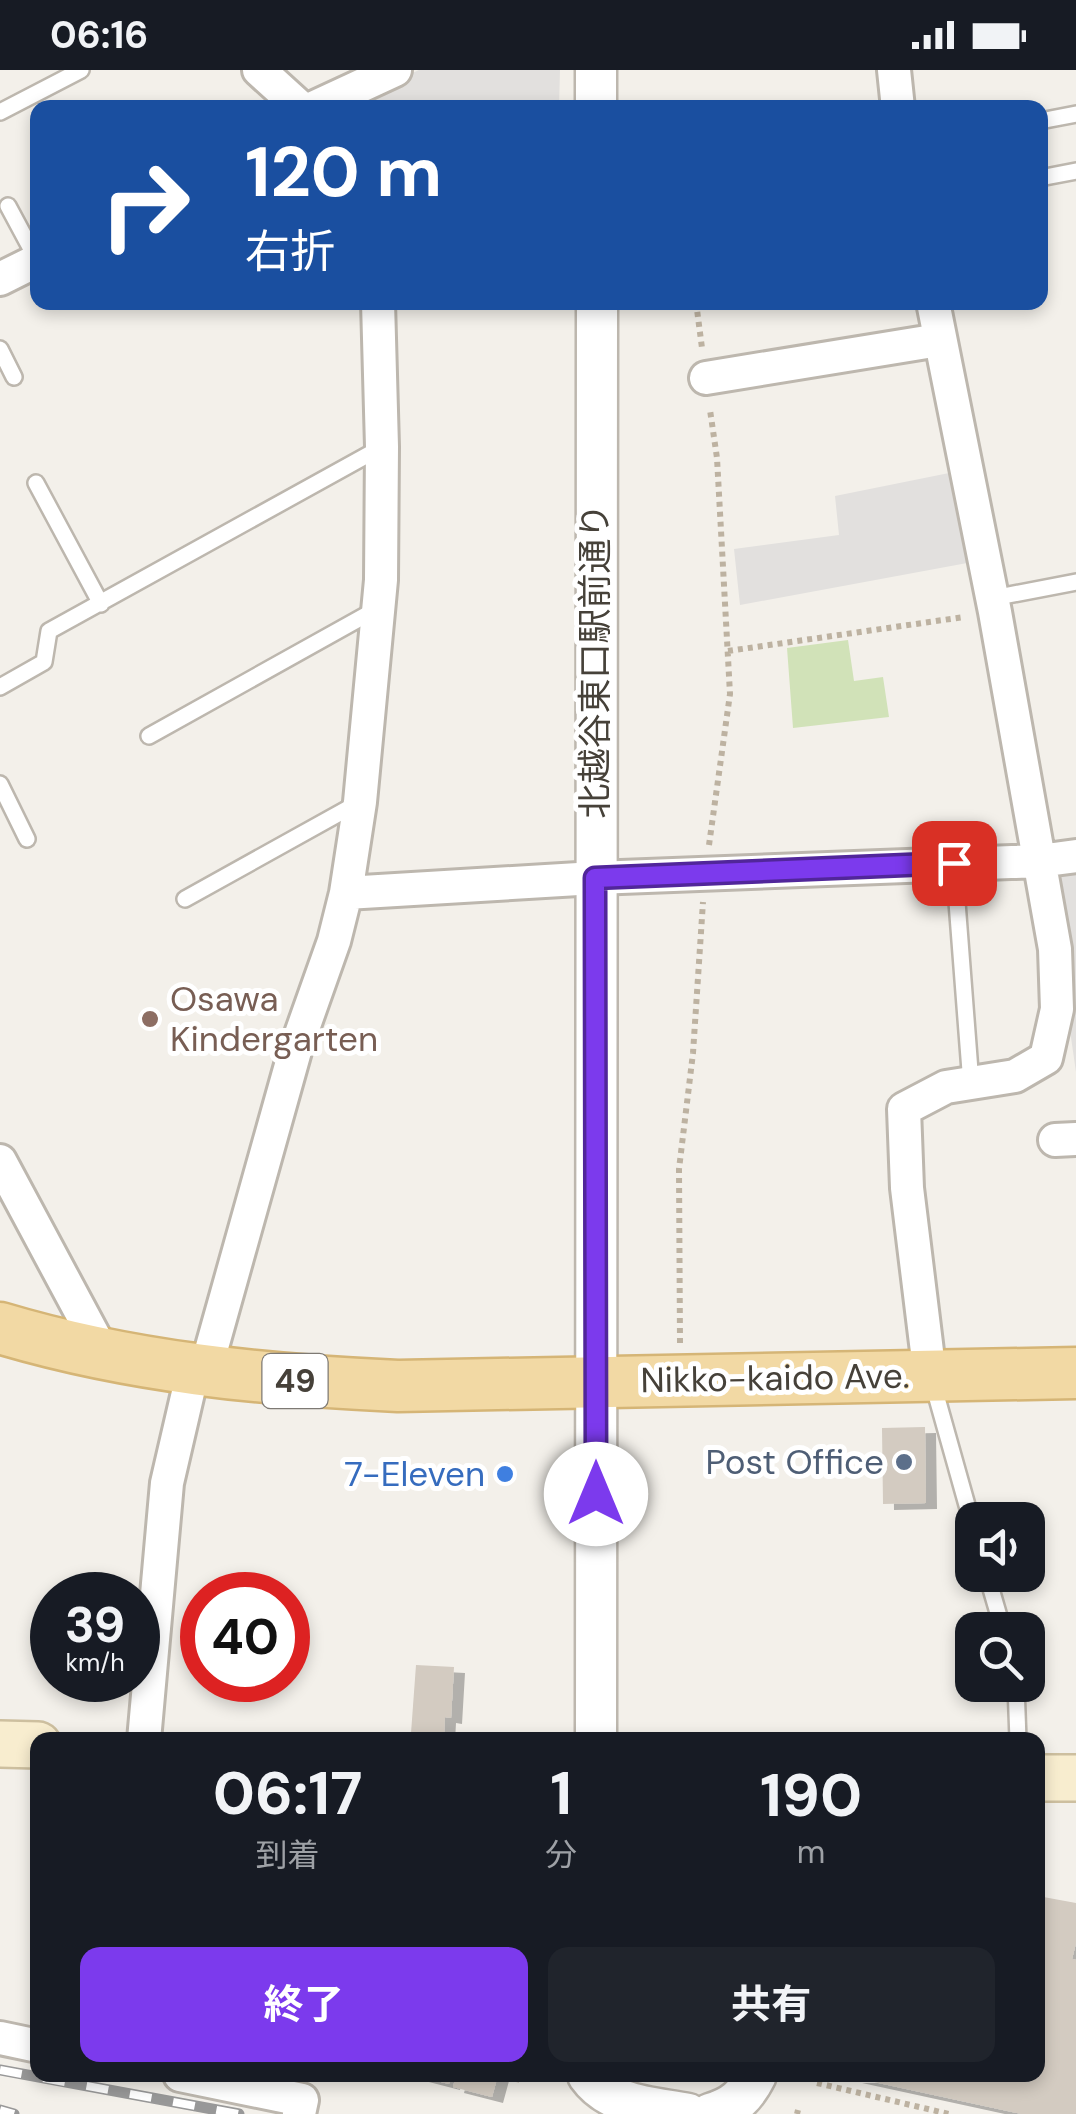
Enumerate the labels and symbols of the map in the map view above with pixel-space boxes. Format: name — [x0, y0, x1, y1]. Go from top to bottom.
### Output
street label: 北越谷東口駅前通り — [572, 503, 618, 819]
pin — [912, 821, 997, 906]
place label: Osawa Kindergarten — [170, 976, 378, 1062]
marker: Osawa Kindergarten — [139, 1008, 161, 1030]
street label: Nikko-kaido Ave. — [640, 1353, 910, 1403]
road number: 49 — [262, 1354, 328, 1408]
place label: Post Office — [706, 1439, 884, 1485]
position arrow — [544, 1442, 648, 1546]
place label: 7-Eleven — [344, 1451, 485, 1497]
marker: Post Office — [893, 1451, 915, 1473]
marker: 7-Eleven — [494, 1463, 516, 1485]
speed limit sign: 40 — [180, 1572, 310, 1702]

